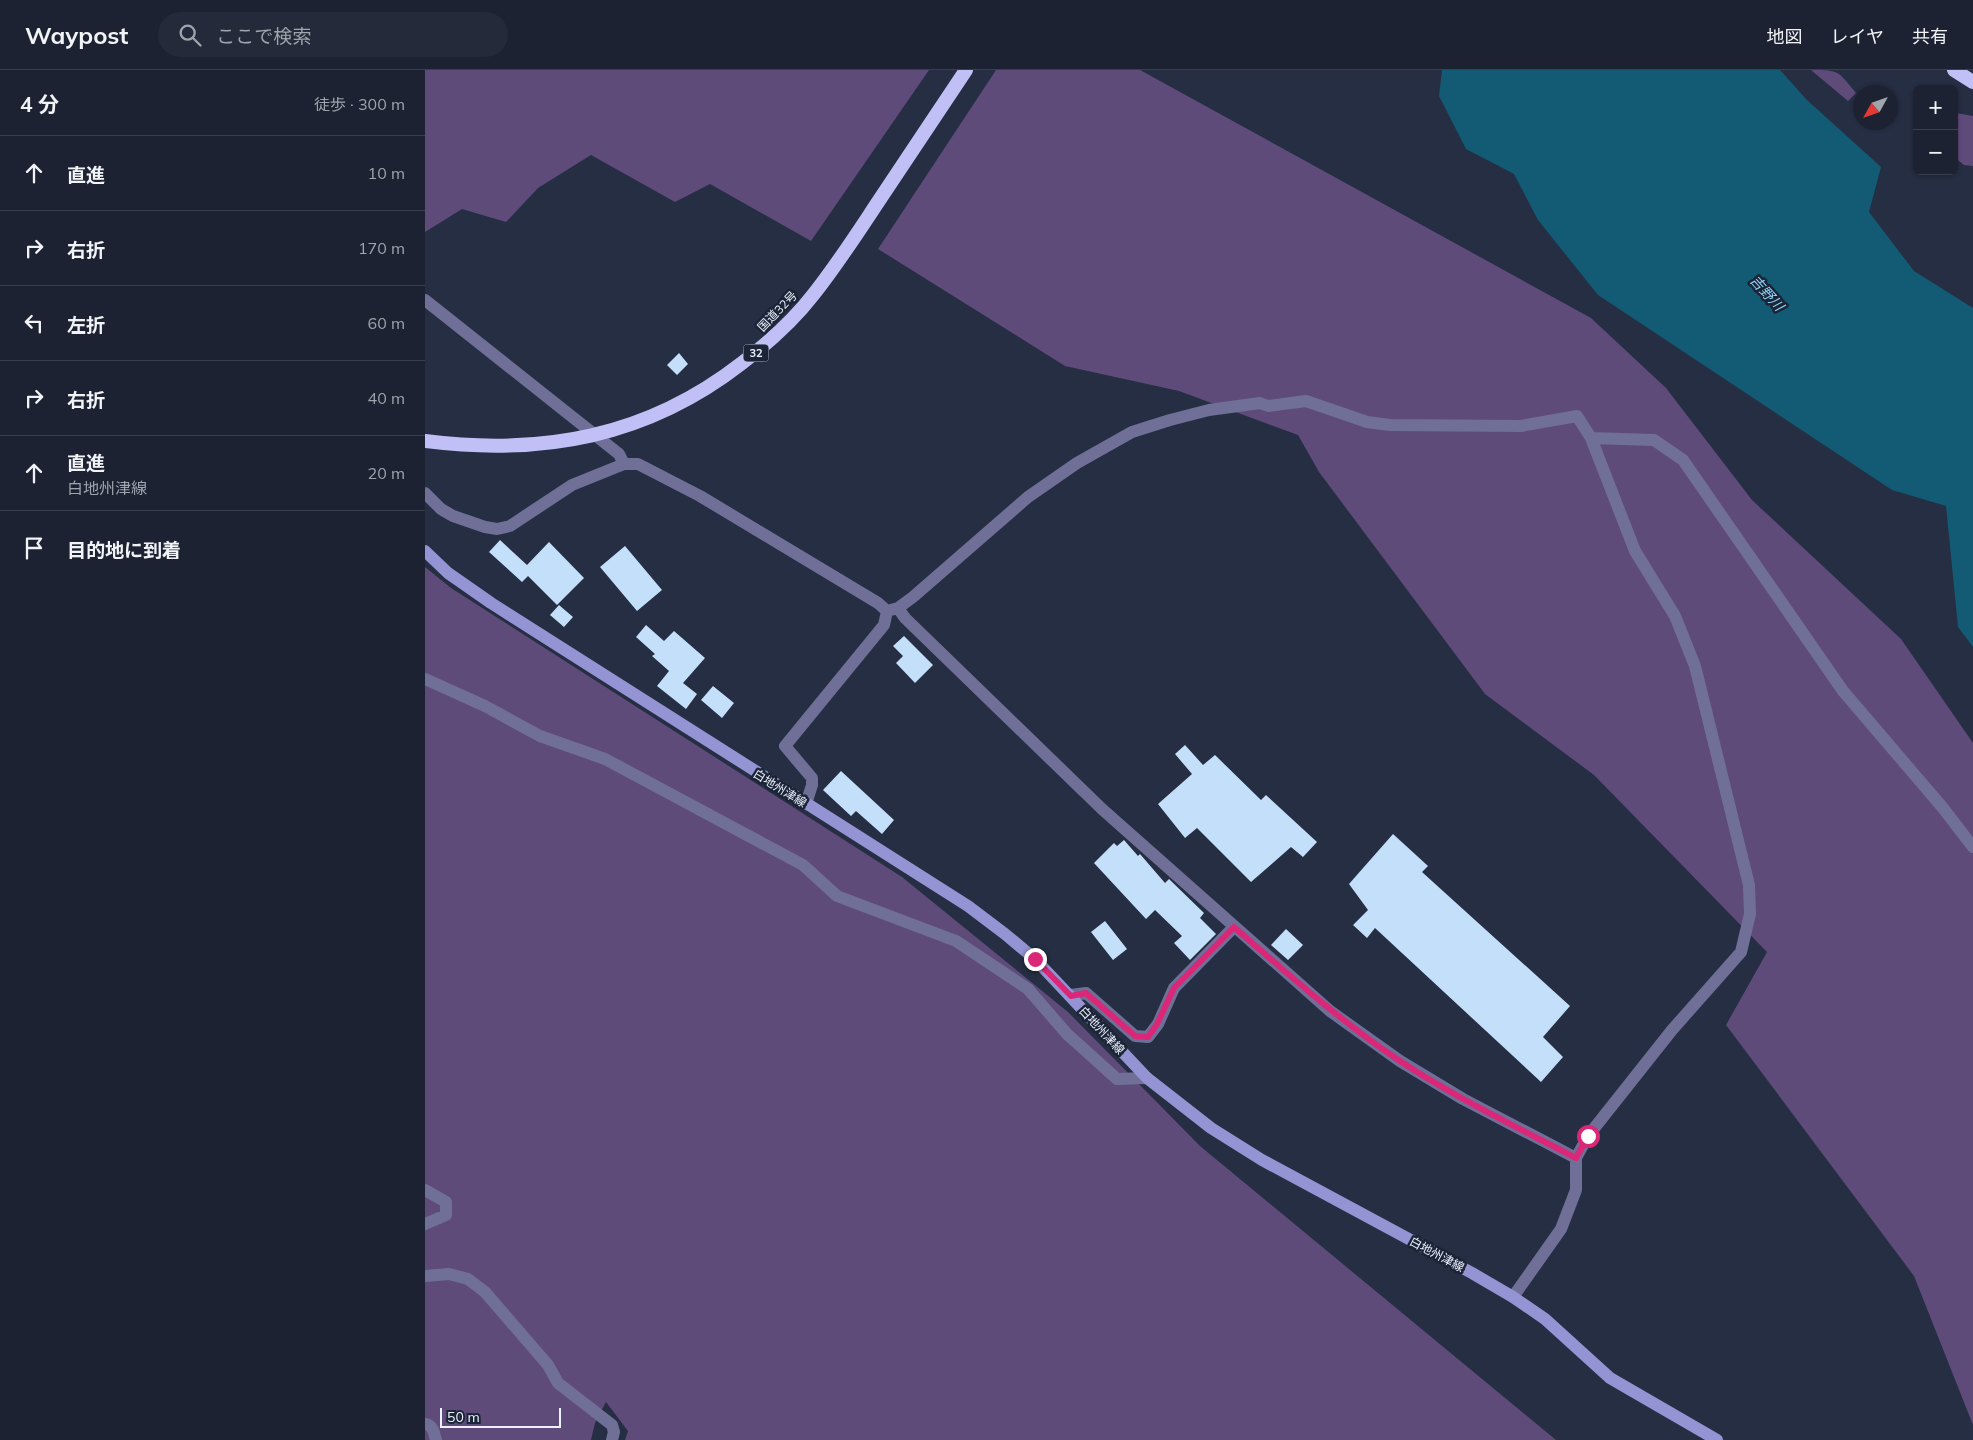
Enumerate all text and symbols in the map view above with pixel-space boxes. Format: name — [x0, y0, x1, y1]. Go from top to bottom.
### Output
search box — [158, 12, 508, 57]
text: Waypost — [25, 20, 128, 50]
icon: search — [176, 21, 204, 49]
text: ここで検索 — [216, 24, 311, 48]
text: 地図 — [1767, 25, 1803, 48]
text: レイヤ — [1831, 25, 1884, 48]
text: 共有 — [1912, 25, 1948, 48]
north arrow — [1853, 85, 1898, 130]
map controls — [1913, 85, 1958, 175]
button: + — [1913, 85, 1958, 130]
text: 4 分 — [20, 91, 59, 117]
text: 徒歩 · 300 m — [314, 94, 405, 114]
button: − — [1913, 130, 1958, 175]
icon: ahead — [20, 159, 48, 187]
text: 直進 — [67, 163, 105, 187]
text: 10 m — [368, 163, 405, 183]
icon: right — [20, 234, 48, 262]
text: 右折 — [67, 238, 105, 262]
text: 170 m — [358, 238, 405, 258]
water label: 吉野川 — [1746, 271, 1789, 316]
street label: 国道32号 — [754, 288, 800, 334]
icon: left — [20, 309, 48, 337]
text: 左折 — [67, 313, 105, 337]
text: 60 m — [368, 313, 405, 333]
road number: 32 — [743, 344, 769, 362]
icon: right — [20, 384, 48, 412]
text: 右折 — [67, 388, 105, 412]
text: 40 m — [368, 388, 405, 408]
text: 直進 — [67, 451, 105, 475]
icon: ahead — [20, 459, 48, 487]
text: 20 m — [368, 463, 405, 483]
text: 白地州津線 — [67, 478, 147, 498]
icon: arrive — [20, 534, 48, 562]
text: 目的地に到着 — [67, 538, 181, 562]
street label: 白地州津線 — [751, 766, 809, 810]
route end — [1024, 948, 1047, 971]
street label: 白地州津線 — [1076, 1003, 1128, 1057]
route start — [1577, 1125, 1600, 1148]
street label: 白地州津線 — [1407, 1233, 1467, 1275]
scale bar — [440, 1405, 561, 1428]
text: 50 m — [447, 1408, 480, 1426]

